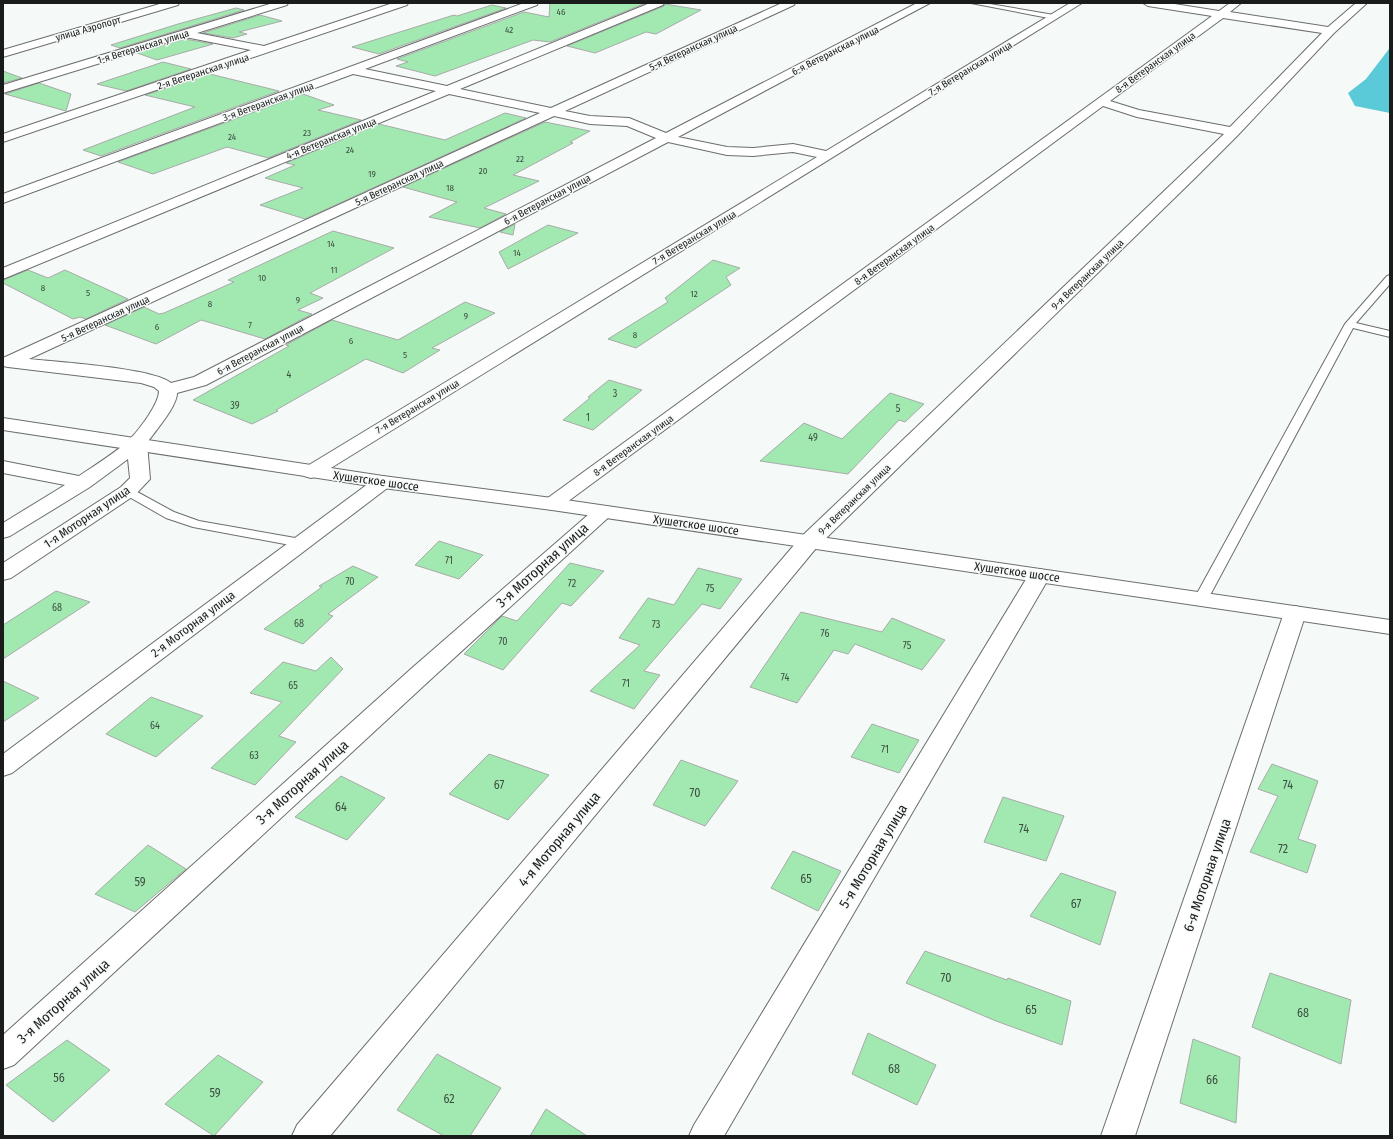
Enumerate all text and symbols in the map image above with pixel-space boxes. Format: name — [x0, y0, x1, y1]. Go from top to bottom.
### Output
house number: 46 — [557, 7, 566, 17]
street label: улица Аэропорт — [54, 14, 123, 44]
street label: 5-я Ветеранская улица — [647, 22, 740, 74]
street label: 6-я Ветеранская улица — [790, 24, 881, 78]
house number: 42 — [505, 25, 513, 35]
street label: 1-я Ветеранская улица — [96, 27, 191, 67]
street label: 8-я Ветеранская улица — [1113, 30, 1198, 96]
street label: 7-я Ветеранская улица — [927, 39, 1015, 99]
street label: 2-я Ветеранская улица — [156, 51, 251, 92]
street label: 3-я Ветеранская улица — [221, 80, 316, 124]
street label: 4-я Ветеранская улица — [285, 115, 378, 163]
house number: 23 — [303, 128, 311, 138]
house number: 24 — [228, 132, 237, 142]
house number: 24 — [346, 145, 355, 155]
house number: 22 — [516, 154, 524, 164]
street label: 5-я Ветеранская улица — [353, 157, 446, 209]
house number: 20 — [479, 166, 488, 176]
house number: 19 — [368, 169, 376, 179]
street label: 6-я Ветеранская улица — [502, 172, 593, 228]
house number: 18 — [446, 183, 455, 193]
street label: 7-я Ветеранская улица — [651, 208, 739, 268]
street label: 8-я Ветеранская улица — [852, 222, 937, 288]
street label: 9-я Ветеранская улица — [1049, 237, 1127, 312]
house number: 14 — [327, 239, 336, 249]
house number: 14 — [513, 248, 522, 258]
house number: 11 — [331, 265, 337, 275]
house number: 10 — [258, 273, 266, 283]
house number: 8 — [41, 283, 46, 293]
house number: 5 — [86, 288, 90, 298]
house number: 12 — [690, 289, 698, 299]
street label: 5-я Ветеранская улица — [59, 293, 152, 345]
house number: 9 — [296, 295, 300, 305]
house number: 8 — [208, 299, 213, 309]
house number: 9 — [464, 311, 468, 321]
house number: 7 — [248, 320, 252, 330]
house number: 6 — [155, 322, 160, 332]
street label: 6-я Ветеранская улица — [215, 322, 306, 378]
house number: 8 — [633, 330, 638, 340]
house number: 6 — [349, 336, 354, 346]
house number: 5 — [403, 350, 407, 360]
house number: 4 — [287, 369, 292, 381]
street label: 7-я Ветеранская улица — [374, 377, 462, 437]
house number: 3 — [613, 388, 618, 400]
house number: 39 — [230, 400, 240, 412]
house number: 5 — [896, 403, 901, 415]
house number: 1 — [586, 412, 590, 424]
street label: 8-я Ветеранская улица — [591, 413, 676, 479]
house number: 49 — [808, 432, 818, 444]
street label: 9-я Ветеранская улица — [816, 462, 894, 537]
street label: Хушетское шоссе — [332, 468, 420, 494]
street label: 1-я Моторная улица — [41, 483, 133, 551]
street label: Хушетское шоссе — [652, 512, 740, 538]
street label: 3-я Моторная улица — [493, 519, 592, 611]
house number: 71 — [445, 555, 453, 567]
street label: Хушетское шоссе — [973, 559, 1061, 585]
house number: 70 — [345, 576, 355, 588]
house number: 72 — [568, 578, 577, 590]
house number: 75 — [706, 583, 715, 595]
street label: 2-я Моторная улица — [148, 588, 238, 660]
house number: 68 — [52, 602, 62, 614]
house number: 68 — [294, 618, 304, 630]
house number: 73 — [652, 619, 661, 631]
house number: 76 — [821, 628, 829, 640]
house number: 70 — [498, 636, 508, 648]
house number: 75 — [903, 640, 912, 652]
house number: 74 — [781, 672, 789, 684]
house number: 71 — [622, 678, 630, 690]
house number: 65 — [288, 680, 298, 692]
house number: 64 — [150, 720, 160, 732]
street label: 3-я Моторная улица — [253, 736, 352, 828]
house number: 71 — [881, 744, 889, 756]
house number: 63 — [249, 750, 259, 762]
house number: 67 — [494, 778, 504, 792]
house number: 74 — [1283, 778, 1293, 792]
house number: 70 — [690, 786, 700, 800]
street label: 4-я Моторная улица — [515, 788, 604, 890]
house number: 64 — [335, 800, 347, 814]
street label: 5-я Моторная улица — [836, 801, 911, 911]
street label: 6-я Моторная улица — [1180, 816, 1235, 934]
house number: 74 — [1019, 822, 1029, 836]
house number: 72 — [1278, 842, 1288, 856]
house number: 65 — [800, 872, 812, 886]
house number: 59 — [134, 875, 146, 889]
house number: 67 — [1071, 897, 1081, 911]
street label: 3-я Моторная улица — [14, 955, 113, 1047]
house number: 70 — [941, 971, 951, 985]
house number: 65 — [1025, 1003, 1037, 1017]
house number: 68 — [1297, 1006, 1309, 1020]
house number: 68 — [888, 1062, 900, 1076]
house number: 56 — [53, 1071, 65, 1085]
house number: 66 — [1206, 1073, 1218, 1087]
house number: 59 — [209, 1086, 221, 1100]
house number: 62 — [443, 1092, 455, 1106]

